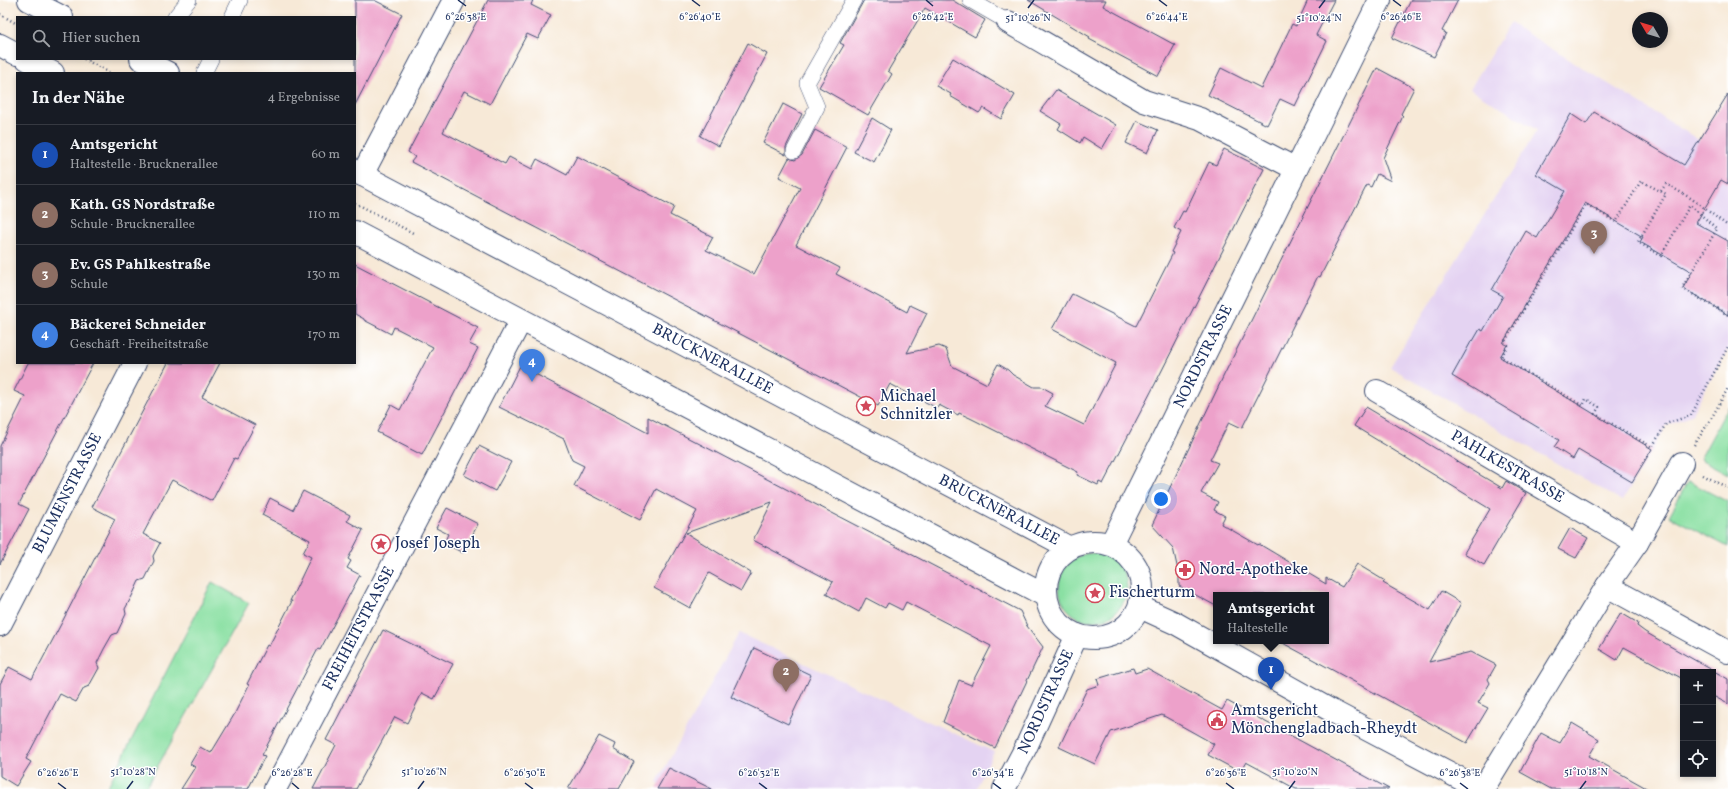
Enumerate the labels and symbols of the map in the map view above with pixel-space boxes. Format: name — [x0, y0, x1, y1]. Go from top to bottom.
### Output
text: 6°26'38"E — [446, 10, 486, 24]
text: 6°26'40"E — [679, 10, 721, 24]
text: 6°26'42"E — [913, 10, 953, 24]
text: 6°26'44"E — [1146, 10, 1188, 24]
text: 6°26'46"E — [1381, 10, 1421, 24]
text: 51°10'26"N — [1005, 11, 1051, 25]
text: 51°10'24"N — [1296, 11, 1342, 25]
north arrow — [1632, 12, 1668, 48]
pin: 3 — [1581, 221, 1607, 254]
street label: NORDSTRASSE — [1169, 301, 1239, 412]
street label: BRUCKNERALLEE — [648, 318, 777, 400]
pin: 4 — [519, 349, 545, 382]
place label: Michael Schnitzler — [880, 386, 952, 426]
place icon: Michael Schnitzler — [855, 395, 877, 417]
street label: PAHLKESTRASSE — [1447, 425, 1568, 509]
street label: BLUMENSTRASSE — [28, 429, 108, 558]
street label: BRUCKNERALLEE — [935, 470, 1063, 552]
your location — [1151, 489, 1171, 509]
place icon: Josef Joseph — [370, 533, 392, 555]
place label: Josef Joseph — [395, 533, 480, 555]
pharmacy icon: Nord-Apotheke — [1174, 559, 1196, 581]
place label: Nord-Apotheke — [1199, 559, 1308, 581]
street label: FREIHEITSTRASSE — [317, 563, 401, 695]
place icon: Fischerturm — [1084, 582, 1106, 604]
place label: Fischerturm — [1109, 582, 1195, 604]
street label: NORDSTRASSE — [1013, 646, 1080, 758]
pin: 1 — [1258, 657, 1284, 690]
pin: 2 — [773, 659, 799, 692]
place label: Amtsgericht Mönchengladbach-Rheydt — [1231, 700, 1418, 740]
public building icon: Amtsgericht Mönchengladbach-Rheydt — [1206, 709, 1228, 731]
text: 51°10'28"N — [110, 765, 156, 779]
text: 51°10'26"N — [401, 765, 447, 779]
text: 51°10'20"N — [1272, 765, 1319, 779]
text: 51°10'18"N — [1564, 765, 1609, 779]
text: 6°26'26"E — [38, 766, 78, 780]
text: 6°26'28"E — [272, 766, 312, 780]
text: 6°26'30"E — [504, 766, 546, 780]
text: 6°26'32"E — [739, 766, 779, 780]
text: 6°26'34"E — [972, 766, 1014, 780]
text: 6°26'36"E — [1206, 766, 1246, 780]
text: 6°26'38"E — [1440, 766, 1480, 780]

